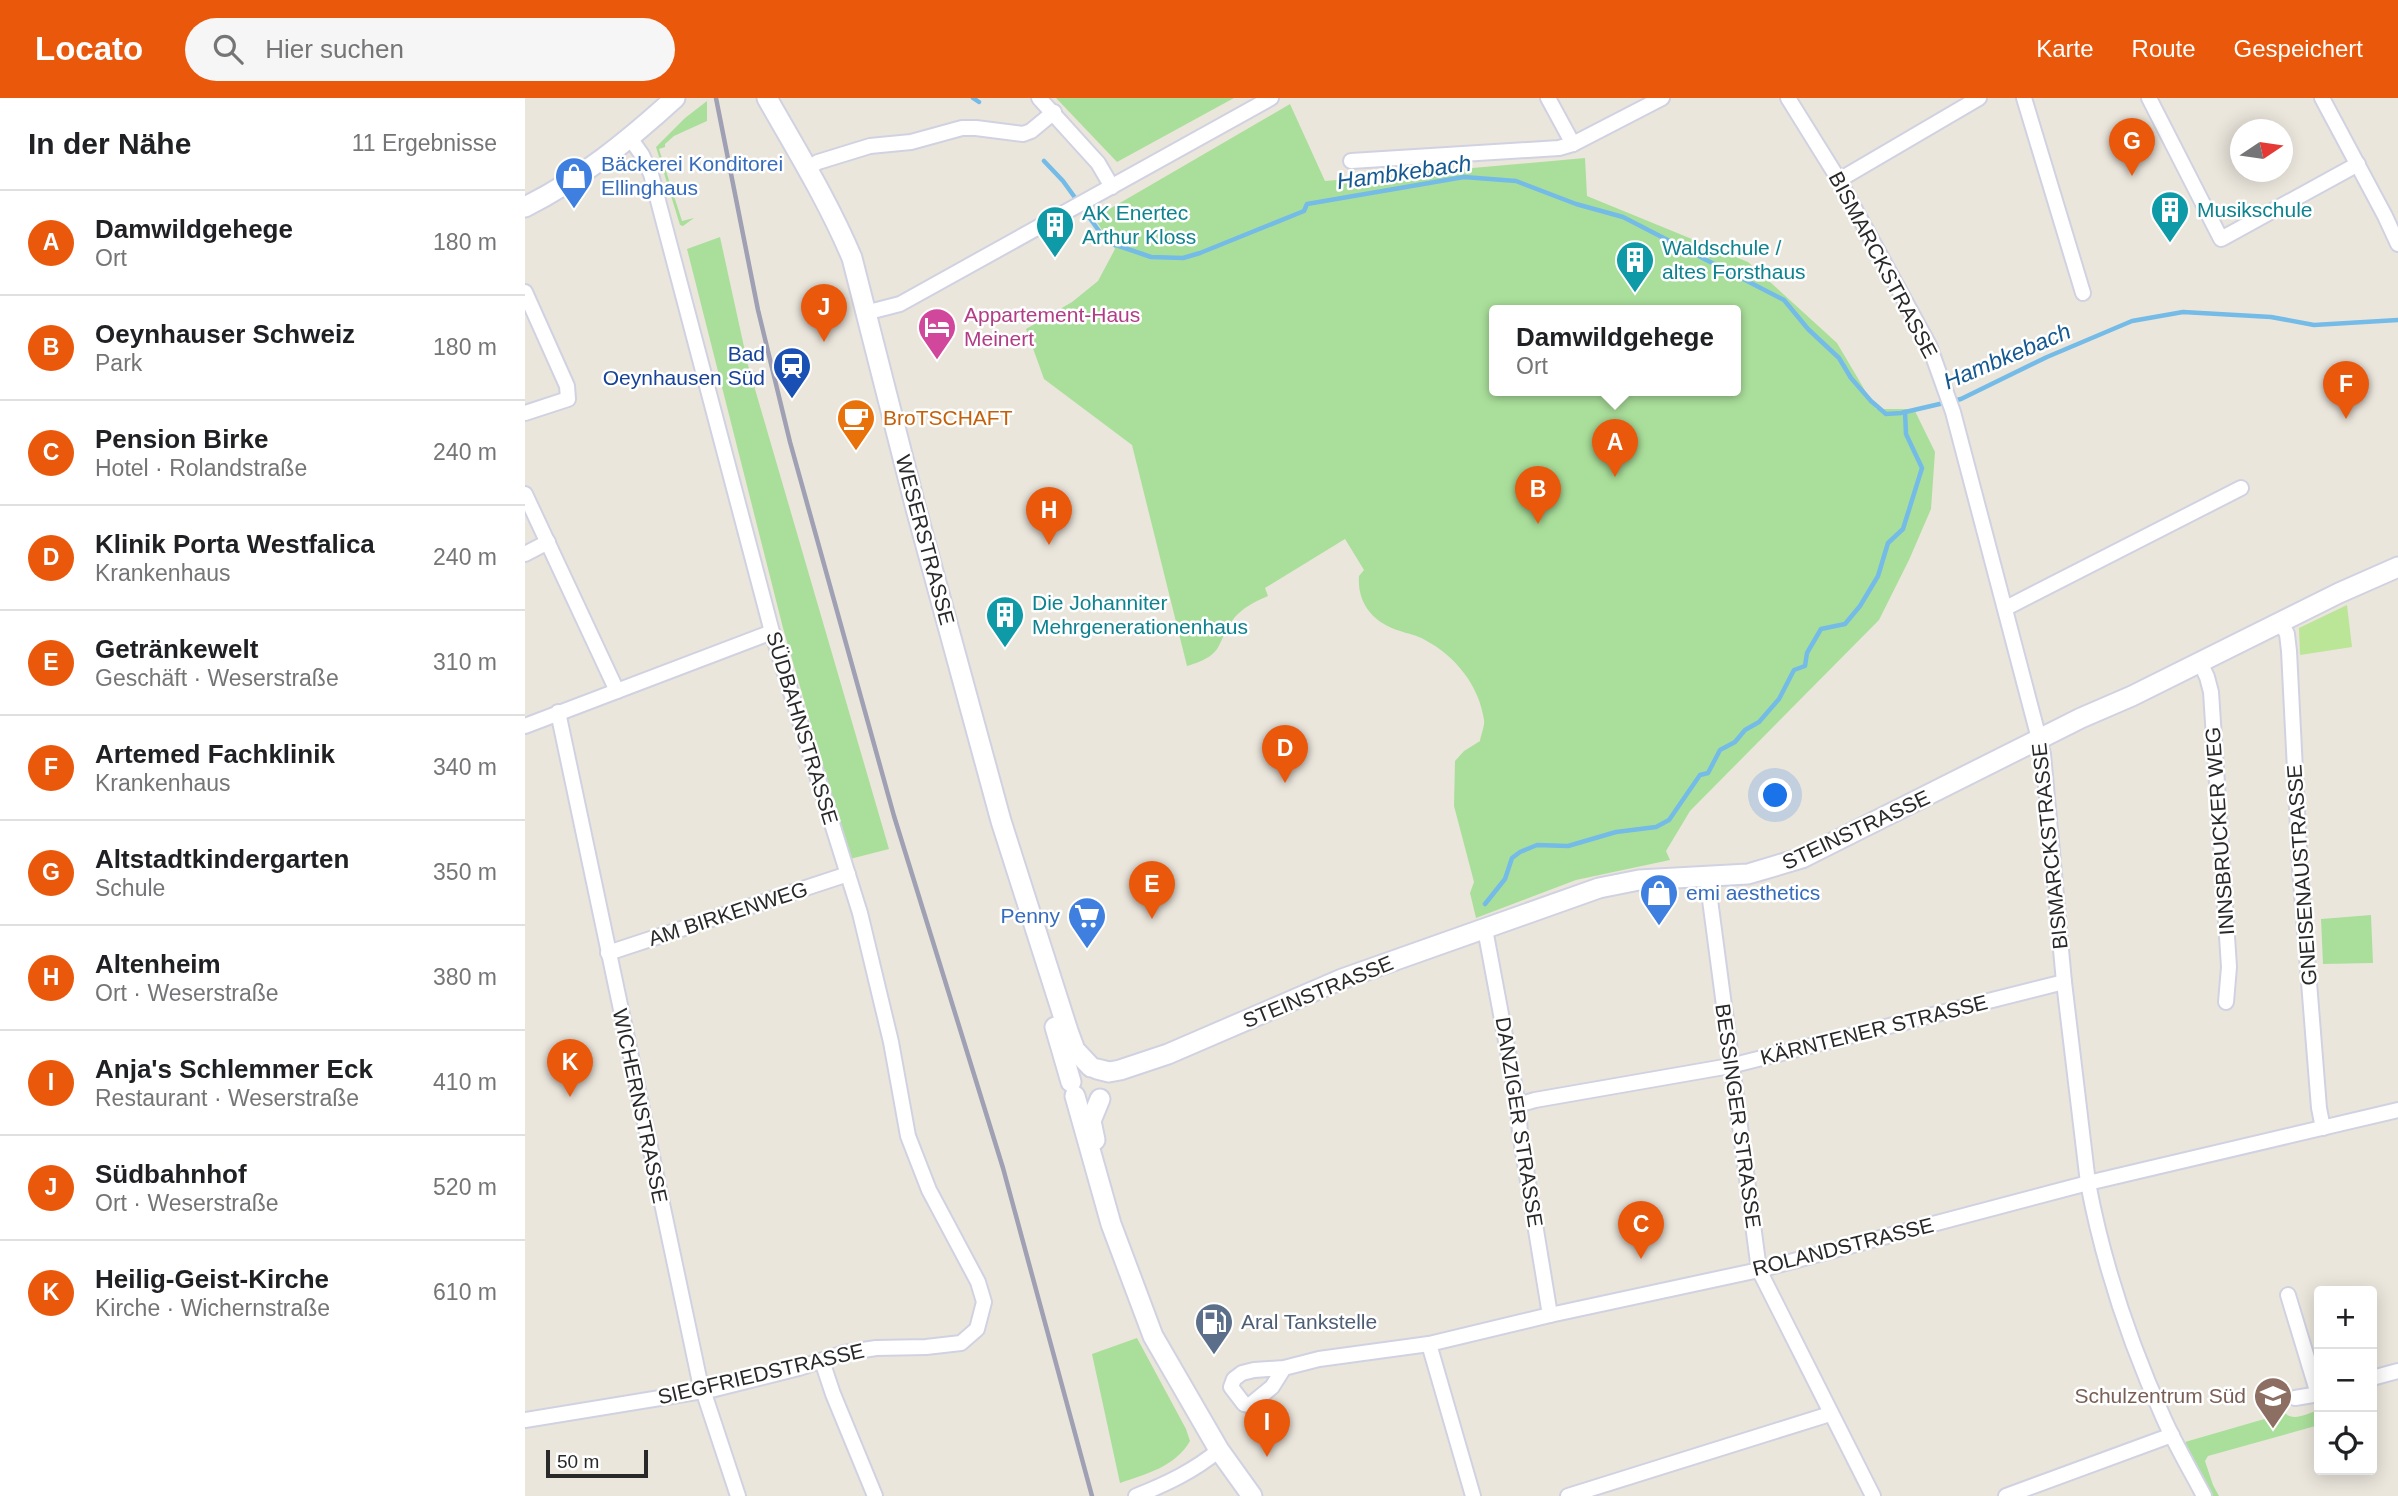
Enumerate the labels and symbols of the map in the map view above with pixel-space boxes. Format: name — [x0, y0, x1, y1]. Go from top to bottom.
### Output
pin: G — [2109, 118, 2155, 176]
north arrow — [2230, 119, 2293, 182]
water label: Hambkebach — [1335, 150, 1473, 194]
place label: Bäckerei Konditorei Ellinghaus — [601, 152, 783, 199]
shop icon: Bäckerei Konditorei Ellinghaus — [553, 155, 595, 210]
street label: BISMARCKSTRASSE — [1825, 168, 1942, 362]
building icon: Musikschule — [2149, 189, 2191, 244]
place label: Musikschule — [2197, 198, 2313, 221]
place label: AK Enertec Arthur Kloss — [1082, 201, 1196, 248]
building icon: AK Enertec Arthur Kloss — [1034, 204, 1076, 259]
place label: Waldschule / altes Forsthaus — [1662, 236, 1806, 283]
building icon: Waldschule / altes Forsthaus — [1614, 239, 1656, 294]
pin: J — [801, 284, 847, 342]
place label: Appartement-Haus Meinert — [964, 303, 1140, 350]
hotel icon: Appartement-Haus Meinert — [916, 306, 958, 361]
water label: Hambkebach — [1940, 318, 2074, 394]
place label: Bad Oeynhausen Süd — [603, 342, 765, 389]
station icon: Bad Oeynhausen Süd — [771, 345, 813, 400]
pin: F — [2323, 361, 2369, 419]
cafe icon: BroTSCHAFT — [835, 397, 877, 452]
place label: BroTSCHAFT — [883, 406, 1013, 429]
pin: A — [1592, 419, 1638, 477]
street label: WESERSTRASSE — [892, 452, 959, 627]
pin: B — [1515, 466, 1561, 524]
pin: H — [1026, 487, 1072, 545]
place label: Die Johanniter Mehrgenerationenhaus — [1032, 591, 1248, 638]
building icon: Die Johanniter Mehrgenerationenhaus — [984, 594, 1026, 649]
street label: SÜDBAHNSTRASSE — [762, 629, 843, 827]
pin: D — [1262, 725, 1308, 783]
street label: INNSBRUCKER WEG — [2201, 726, 2238, 936]
street label: BISMARCKSTRASSE — [2027, 742, 2072, 951]
street label: GNEISENAUSTRASSE — [2282, 764, 2321, 986]
your location — [1758, 778, 1792, 812]
street label: STEINSTRASSE — [1778, 785, 1933, 874]
pin: E — [1129, 861, 1175, 919]
shop icon: emi aesthetics — [1638, 872, 1680, 927]
street label: AM BIRKENWEG — [646, 877, 810, 950]
place label: emi aesthetics — [1686, 881, 1820, 904]
supermarket icon: Penny — [1066, 895, 1108, 950]
place label: Penny — [1000, 904, 1060, 927]
street label: STEINSTRASSE — [1239, 951, 1396, 1032]
street label: KÄRNTENER STRASSE — [1758, 990, 1990, 1069]
street label: BESSINGER STRASSE — [1711, 1002, 1766, 1230]
street label: WICHERNSTRASSE — [609, 1006, 672, 1205]
street label: DANZIGER STRASSE — [1492, 1015, 1547, 1229]
pin: K — [547, 1039, 593, 1097]
pin: C — [1618, 1201, 1664, 1259]
street label: ROLANDSTRASSE — [1750, 1213, 1936, 1280]
fuel station icon: Aral Tankstelle — [1193, 1301, 1235, 1356]
place label: Aral Tankstelle — [1241, 1310, 1377, 1333]
street label: SIEGFRIEDSTRASSE — [655, 1339, 866, 1408]
school or university icon: Schulzentrum Süd — [2252, 1375, 2294, 1430]
place label: Schulzentrum Süd — [2074, 1384, 2246, 1407]
pin: I — [1244, 1399, 1290, 1457]
scale bar — [546, 1447, 647, 1479]

